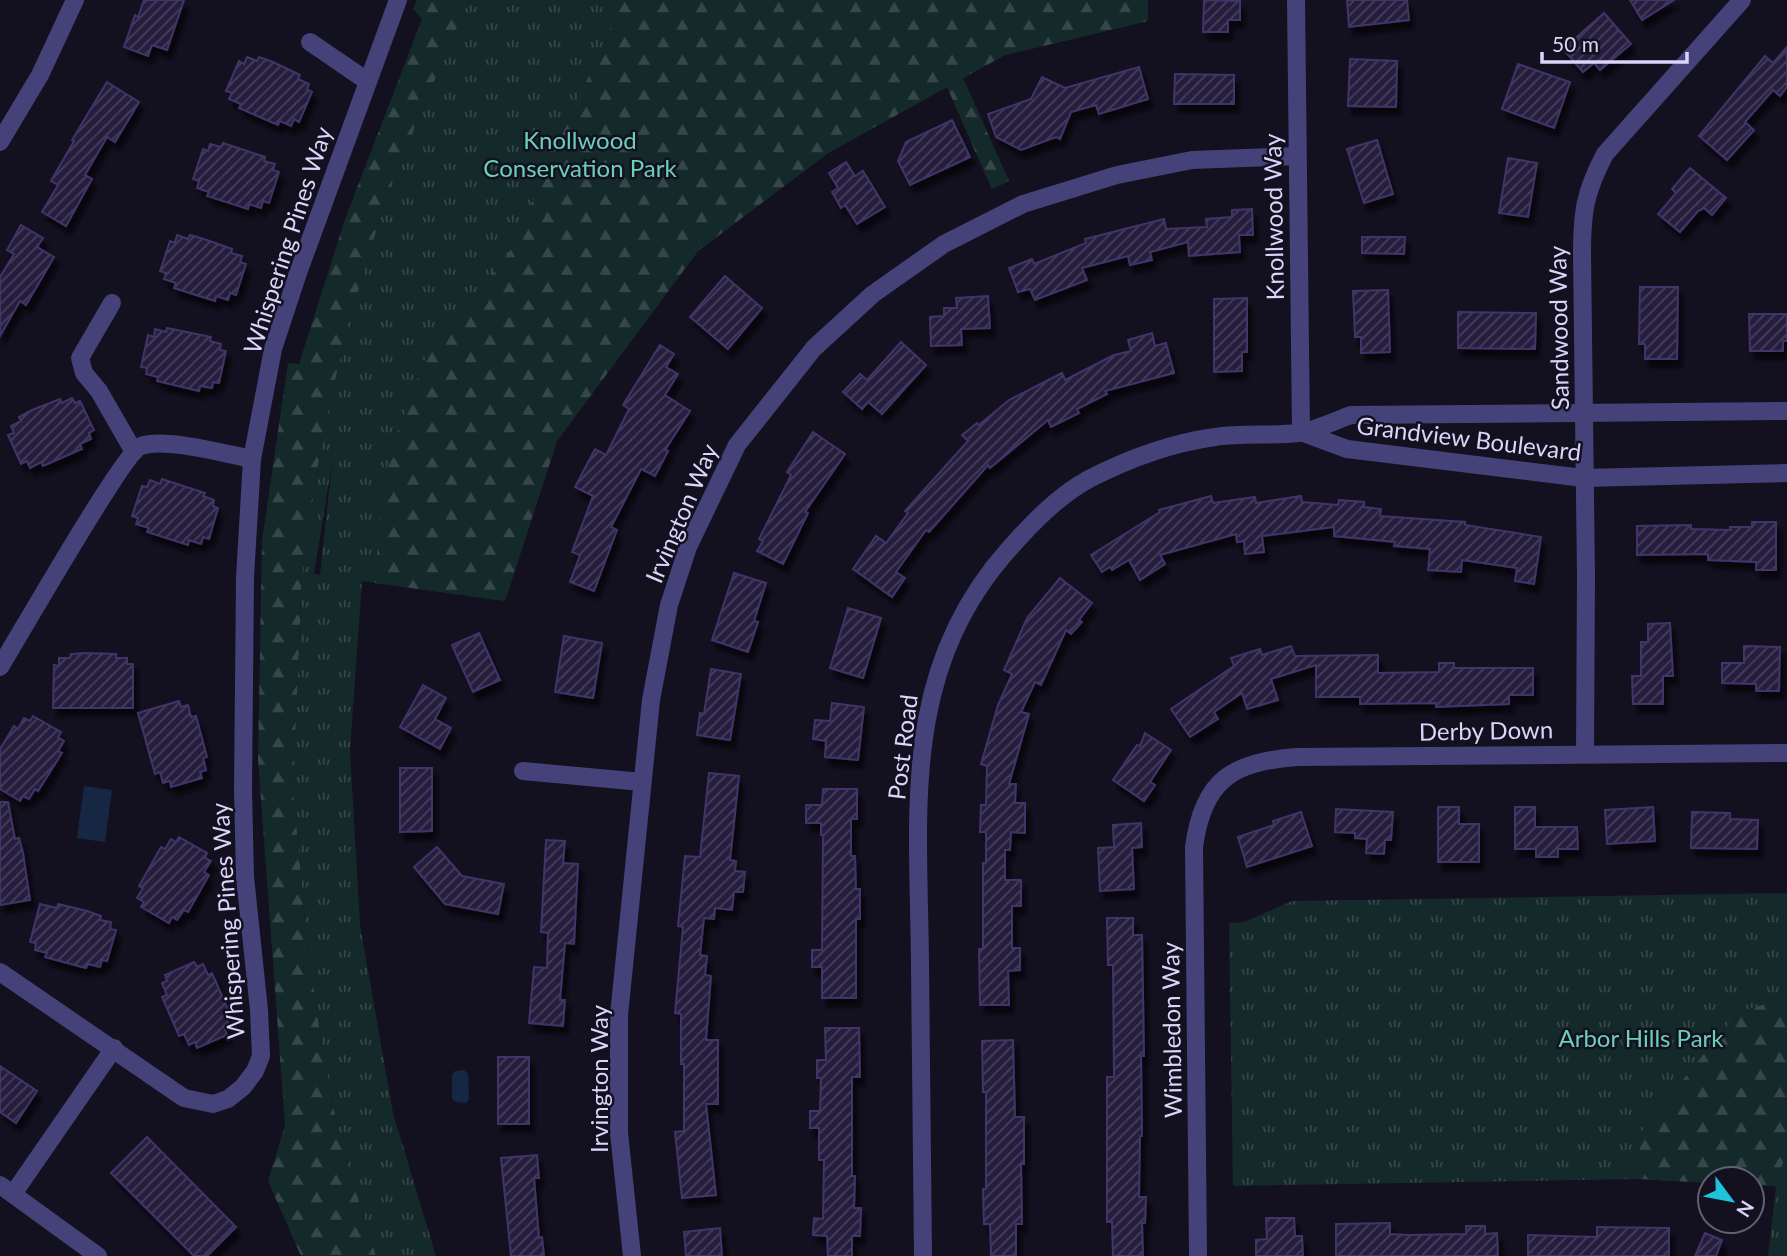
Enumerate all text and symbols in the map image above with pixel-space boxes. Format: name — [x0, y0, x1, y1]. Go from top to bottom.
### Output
scale bar — [1542, 21, 1687, 65]
text: 50 m — [1552, 31, 1599, 56]
street label: Whispering Pines Way — [237, 122, 338, 357]
park label: Knollwood Conservation Park — [483, 125, 677, 182]
street label: Knollwood Way — [1257, 133, 1289, 301]
street label: Sandwood Way — [1542, 245, 1574, 410]
street label: Grandview Boulevard — [1355, 410, 1583, 466]
street label: Irvington Way — [639, 439, 724, 587]
street label: Post Road — [881, 693, 923, 801]
street label: Derby Down — [1419, 714, 1553, 746]
street label: Whispering Pines Way — [204, 801, 250, 1040]
street label: Wimbledon Way — [1155, 941, 1187, 1118]
street label: Irvington Way — [584, 1004, 613, 1153]
park label: Arbor Hills Park — [1558, 1023, 1724, 1052]
north arrow — [1696, 1165, 1766, 1235]
text: N — [1732, 1197, 1759, 1222]

